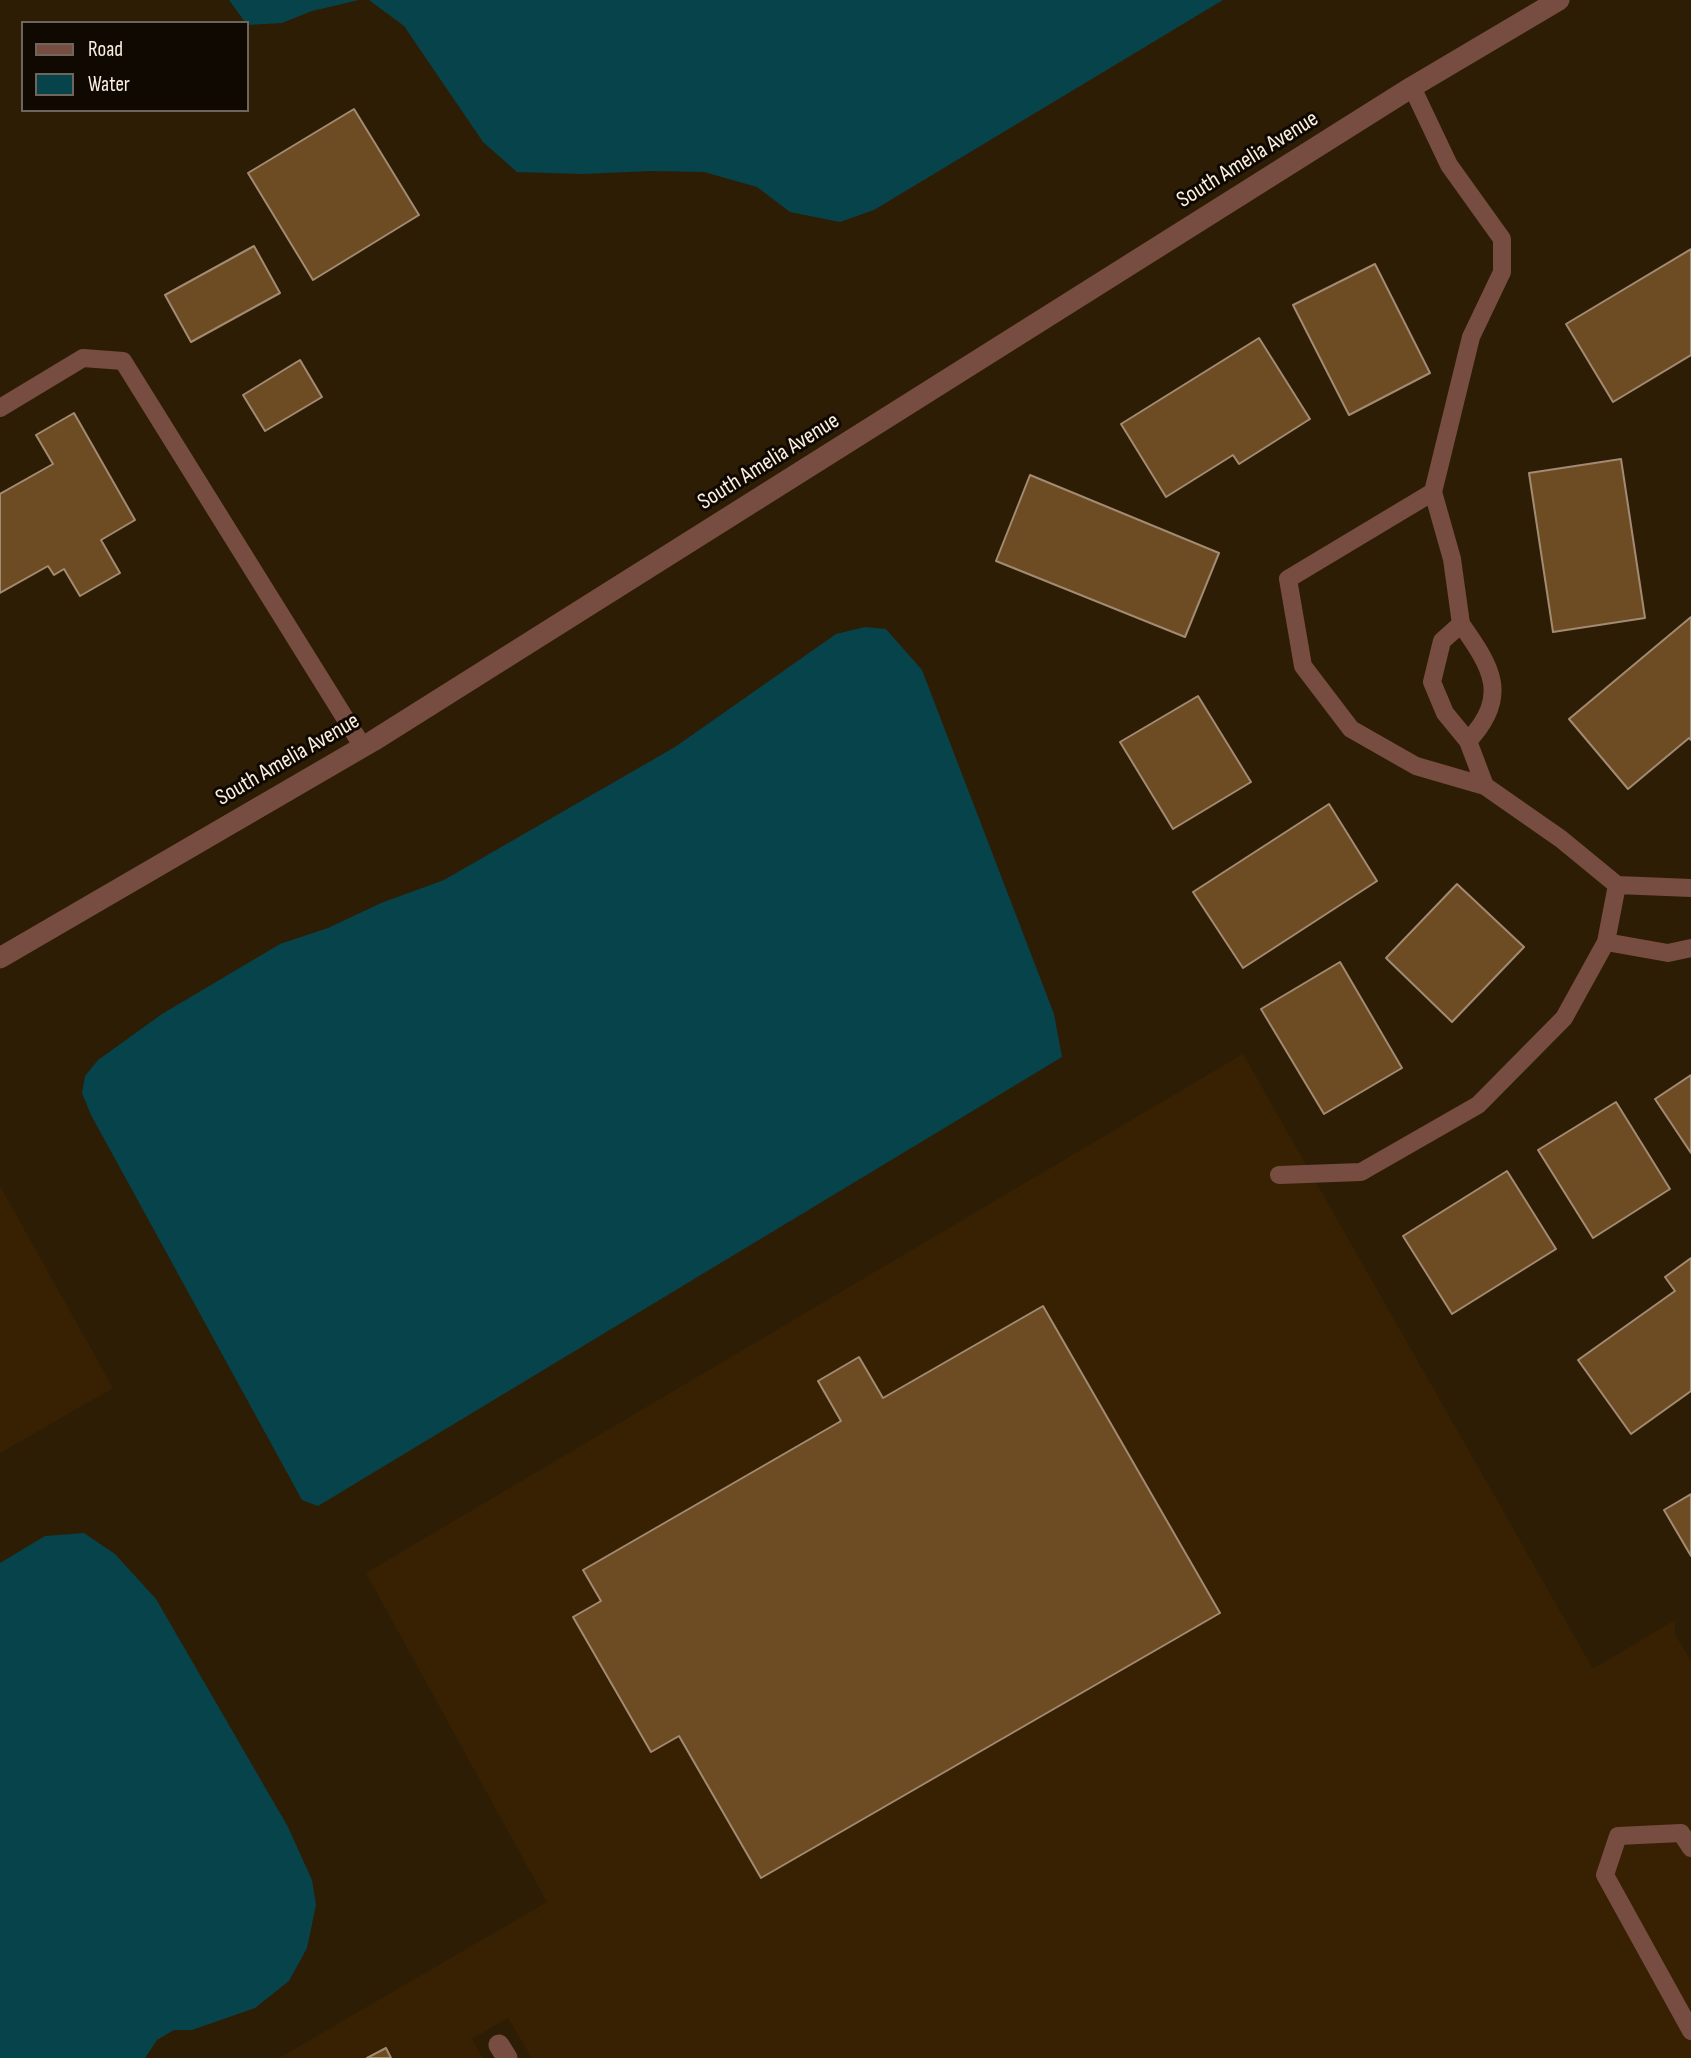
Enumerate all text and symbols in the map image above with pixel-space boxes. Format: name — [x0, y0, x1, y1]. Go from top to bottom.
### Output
legend — [21, 21, 248, 112]
text: Road — [88, 37, 123, 62]
text: Water — [88, 72, 130, 97]
street label: South Amelia Avenue — [1172, 105, 1324, 215]
street label: South Amelia Avenue — [693, 407, 845, 517]
street label: South Amelia Avenue — [211, 708, 365, 812]

